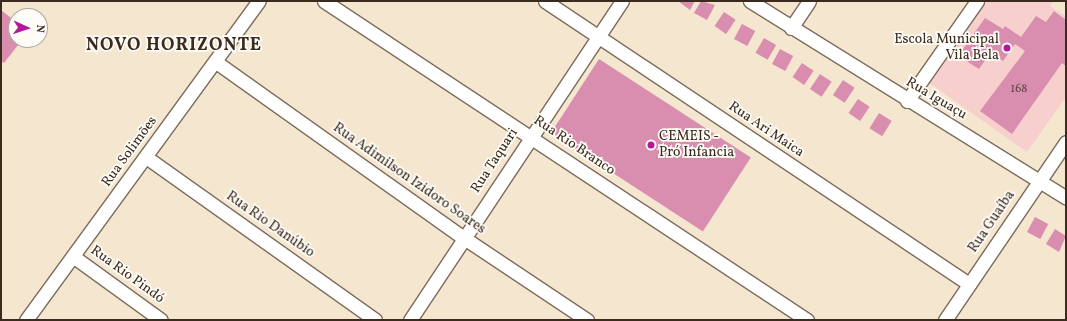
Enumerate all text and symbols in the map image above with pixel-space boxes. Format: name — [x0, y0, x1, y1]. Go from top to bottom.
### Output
north arrow — [8, 8, 48, 48]
text: N — [32, 24, 47, 33]
place label: Escola Municipal Vila Bela — [894, 32, 999, 64]
district label: NOVO HORIZONTE — [86, 35, 262, 57]
marker: Escola Municipal Vila Bela — [1002, 43, 1012, 53]
street label: Rua Iguaçu — [902, 74, 970, 124]
house number: 168 — [1011, 83, 1027, 97]
street label: Rua Ari Maica — [725, 99, 807, 161]
street label: Rua Solimões — [99, 113, 161, 191]
street label: Rua Rio Branco — [530, 113, 618, 179]
street label: Rua Adimilson Izidoro Soares — [329, 120, 489, 238]
street label: Rua Taquari — [468, 125, 522, 197]
place label: CEMEIS - Pró Infancia — [659, 129, 734, 162]
marker: CEMEIS - Pró Infancia — [646, 140, 656, 150]
street label: Rua Rio Danúbio — [223, 188, 317, 262]
street label: Rua Guaíba — [965, 188, 1019, 256]
street label: Rua Rio Pindó — [87, 243, 167, 307]

